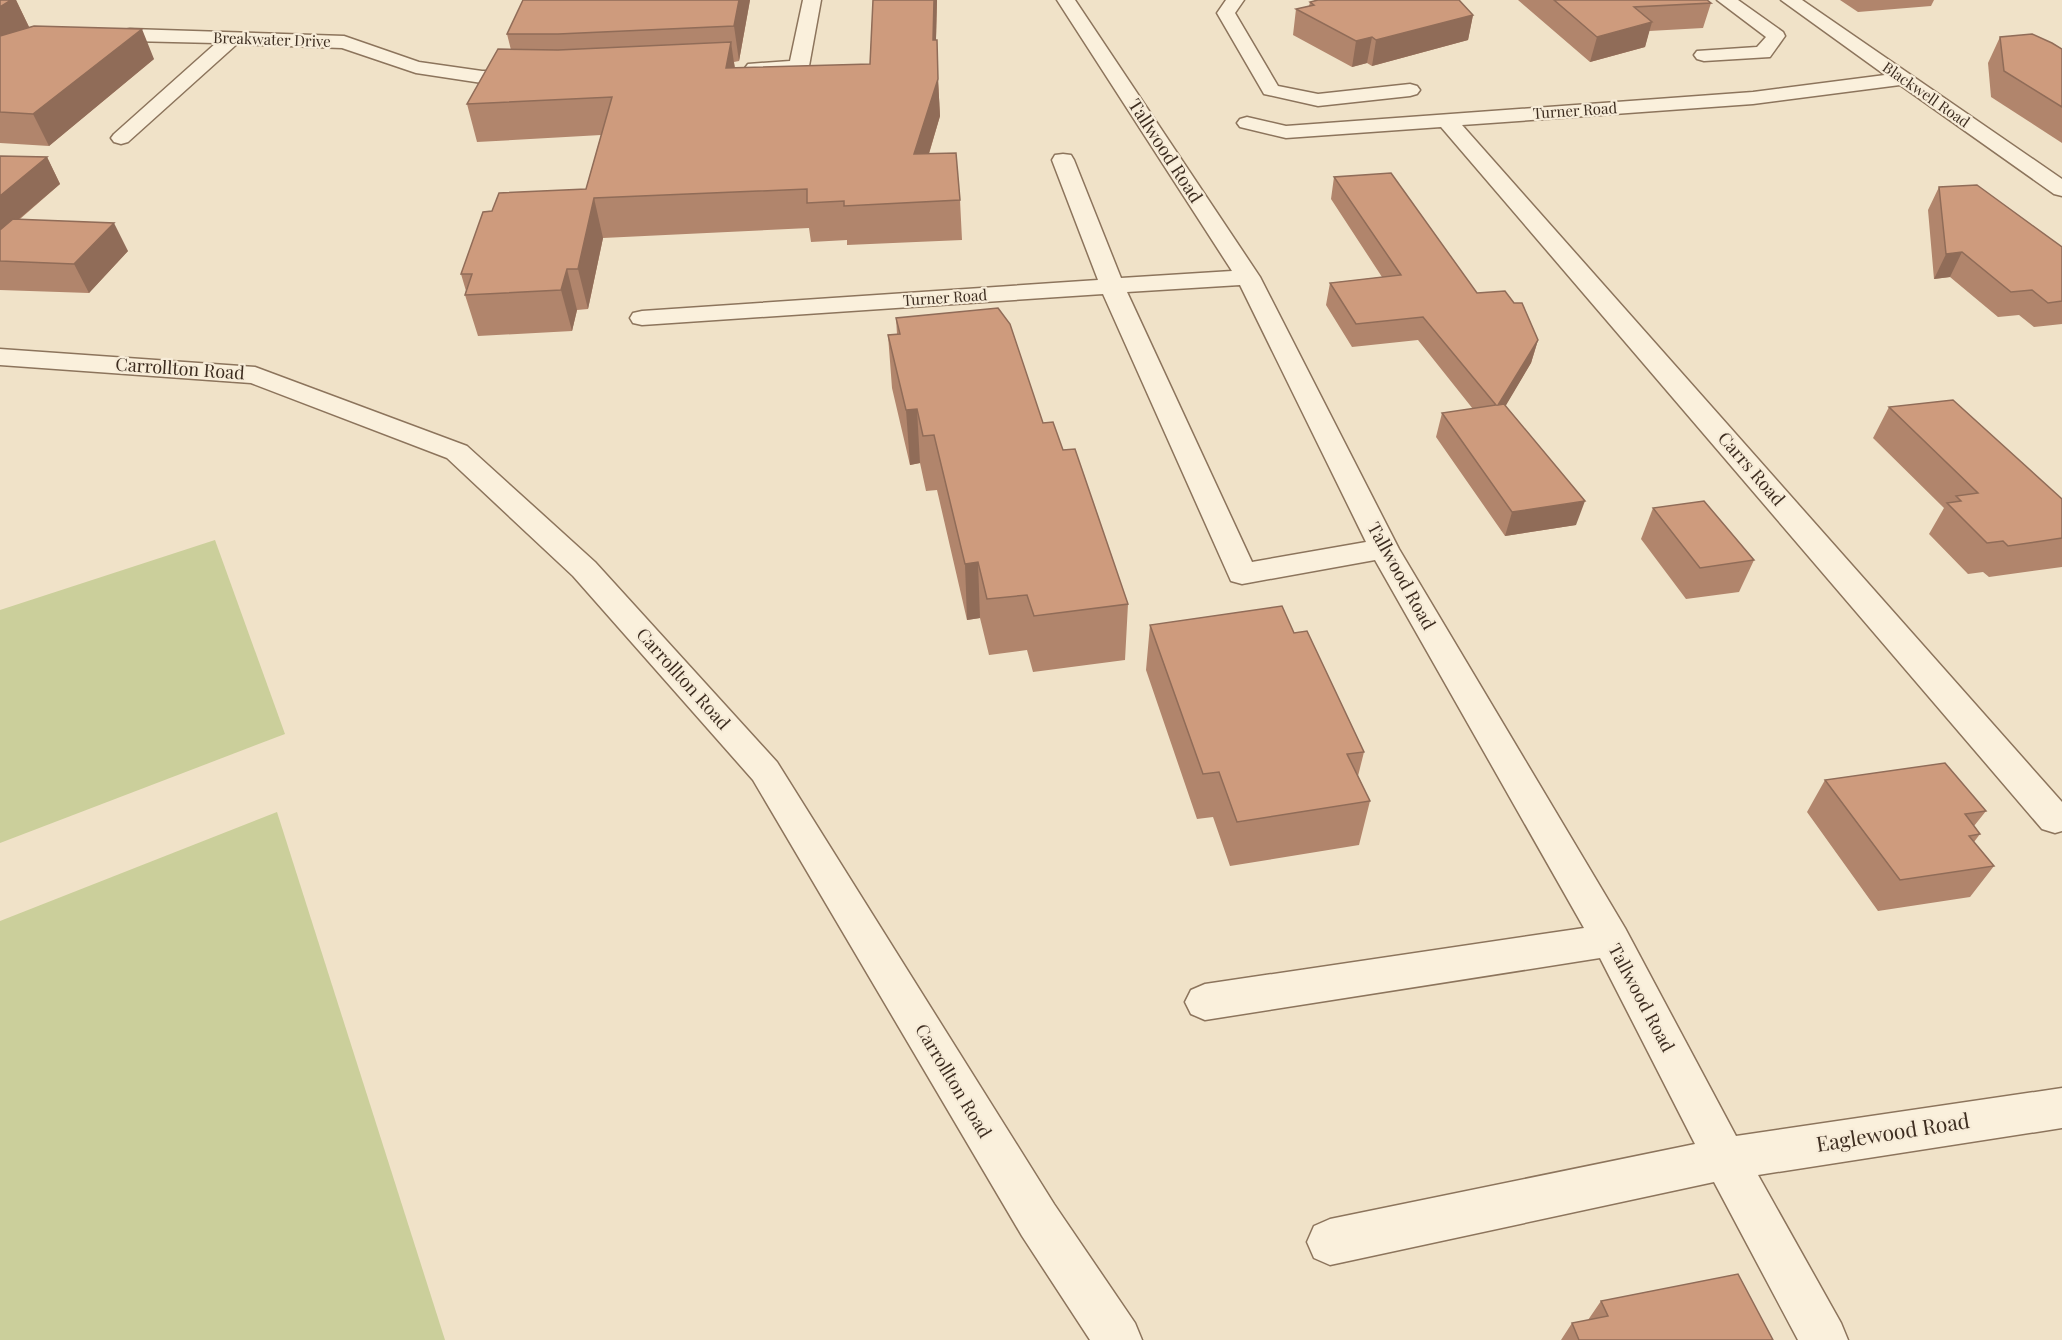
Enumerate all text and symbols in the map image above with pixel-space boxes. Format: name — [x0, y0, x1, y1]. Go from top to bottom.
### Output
street label: Breakwater Drive — [213, 27, 331, 51]
street label: Blackwell Road — [1879, 57, 1974, 132]
street label: Tallwood Road — [1123, 94, 1209, 208]
street label: Turner Road — [1532, 97, 1618, 123]
street label: Turner Road — [902, 284, 988, 310]
street label: Carrollton Road — [115, 352, 246, 385]
street label: Carrs Road — [1713, 426, 1791, 511]
street label: Tallwood Road — [1362, 517, 1442, 634]
street label: Carrollton Road — [632, 622, 736, 735]
street label: Tallwood Road — [1603, 939, 1681, 1056]
street label: Carrollton Road — [910, 1019, 998, 1143]
street label: Eaglewood Road — [1814, 1105, 1971, 1157]

